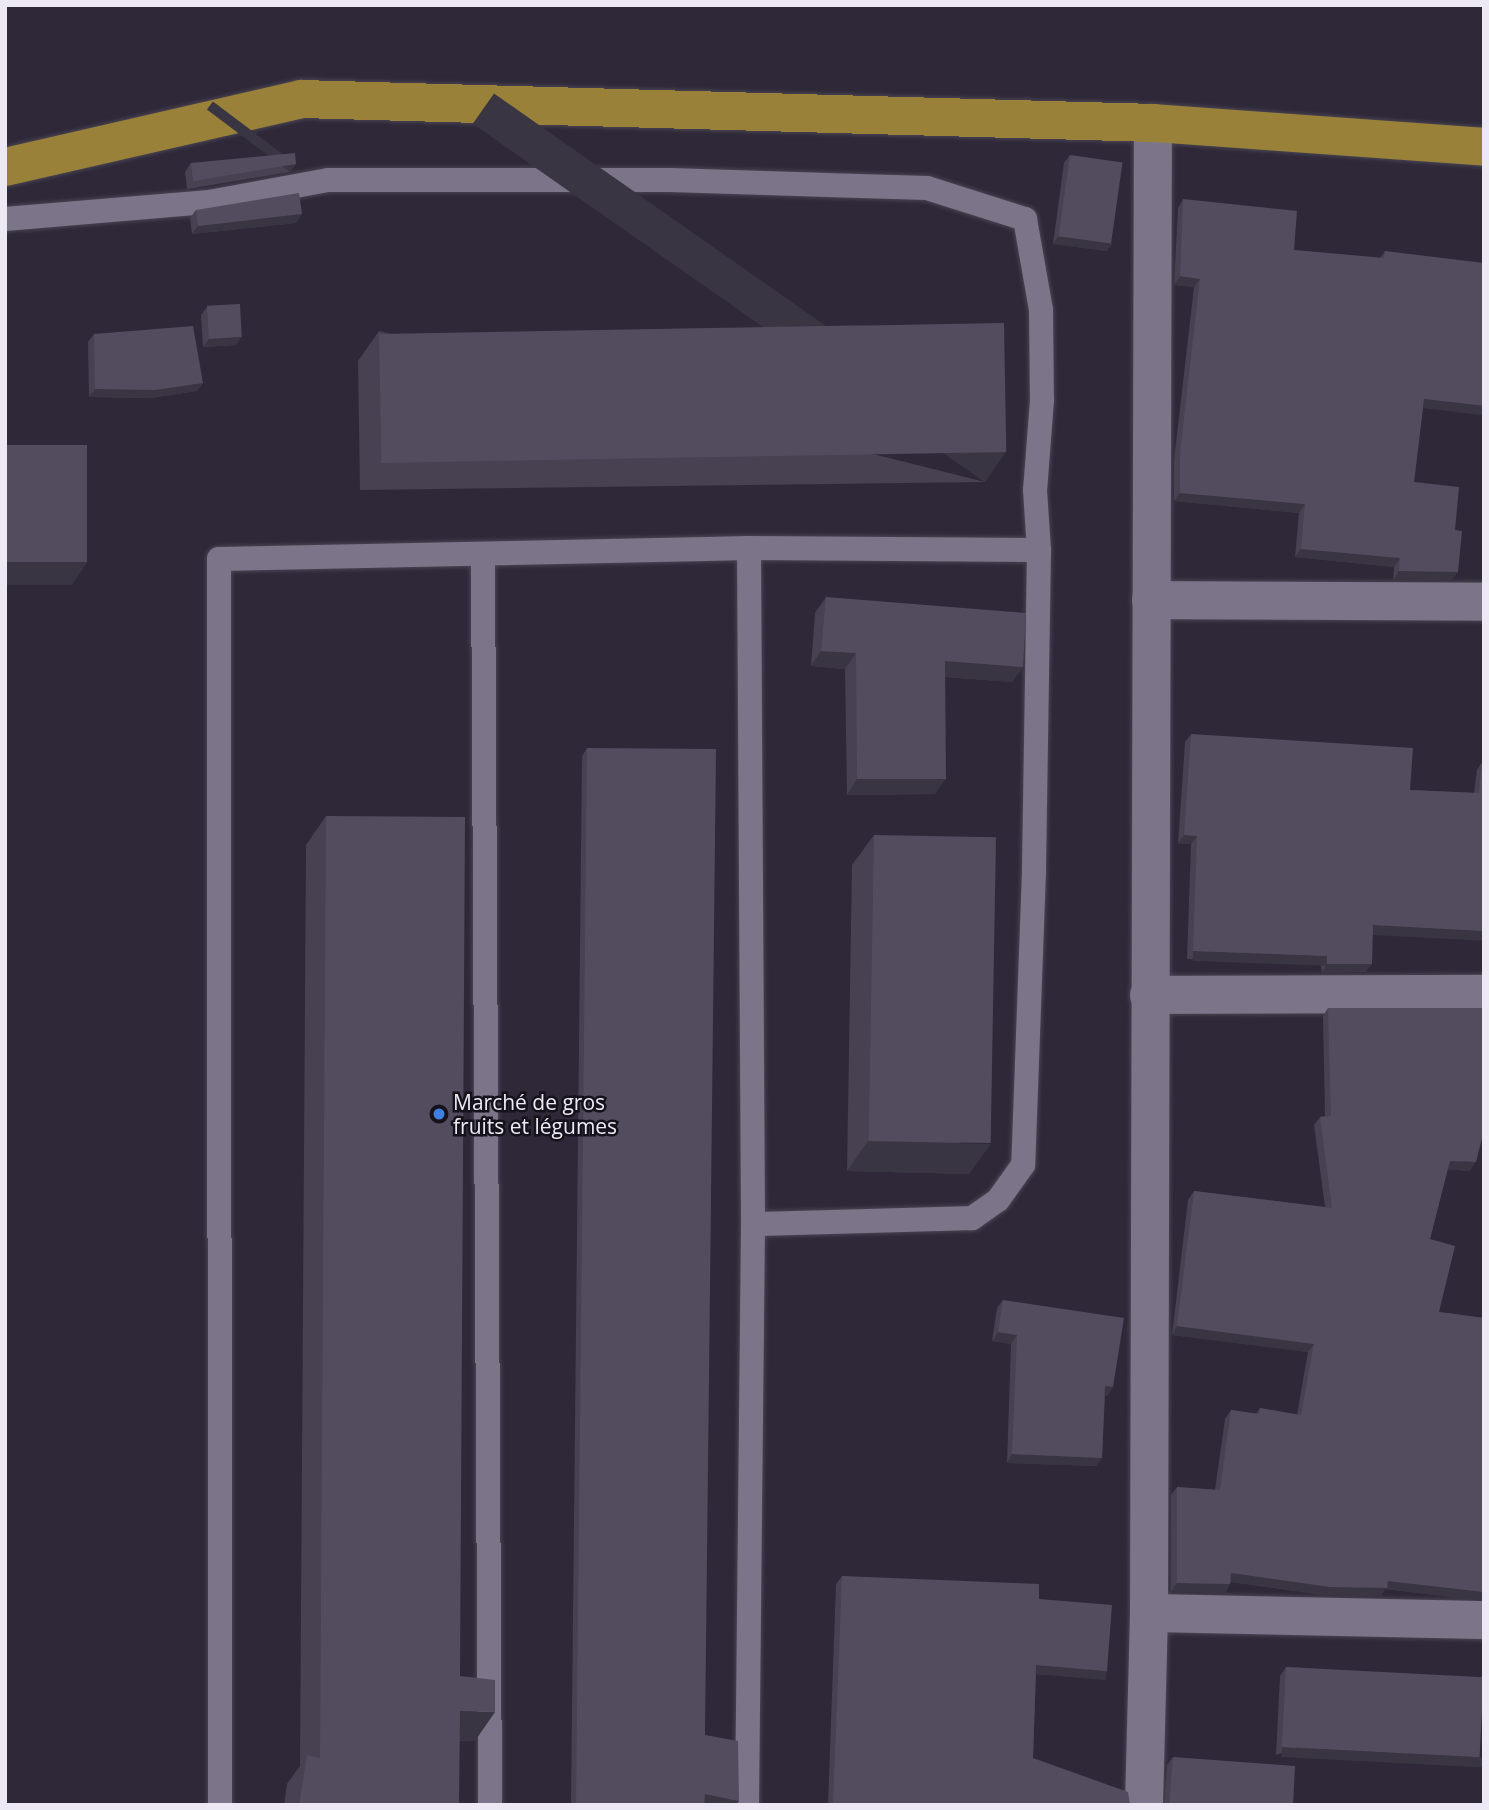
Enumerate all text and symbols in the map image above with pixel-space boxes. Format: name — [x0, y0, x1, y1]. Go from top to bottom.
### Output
place label: Marché de gros fruits et légumes — [453, 1089, 617, 1139]
marker: Marché de gros fruits et légumes — [431, 1106, 447, 1122]

